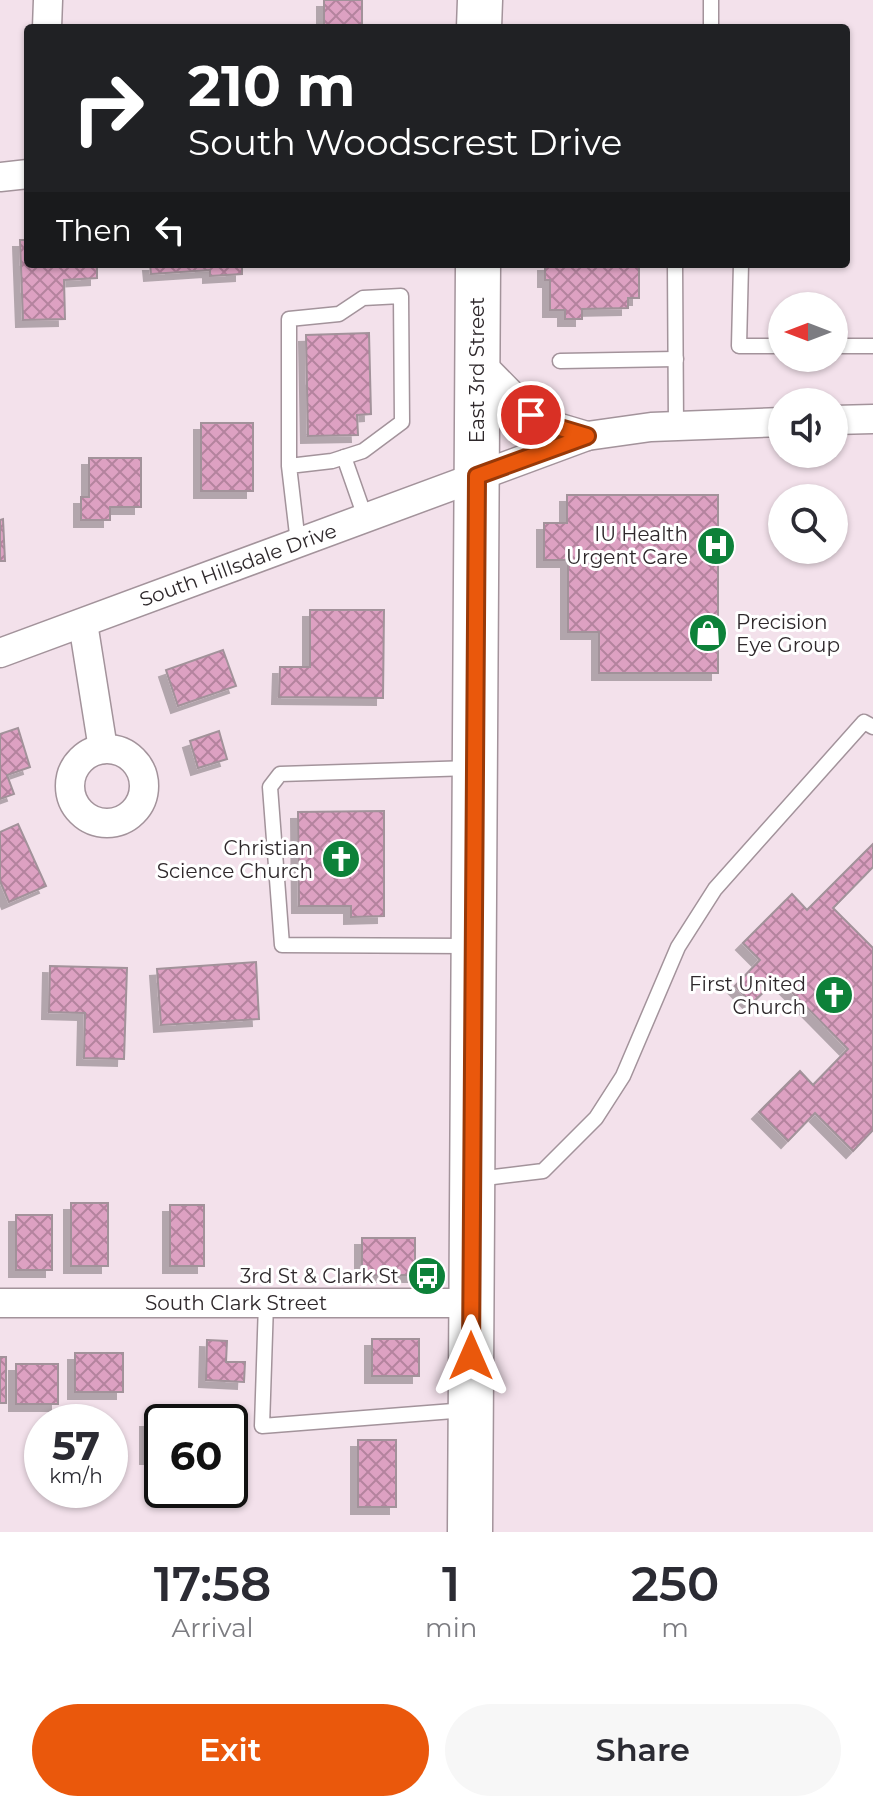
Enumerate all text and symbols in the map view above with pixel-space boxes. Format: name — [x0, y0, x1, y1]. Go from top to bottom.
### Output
text: 210 m — [188, 52, 356, 120]
icon: right — [56, 56, 160, 160]
text: South Woodscrest Drive — [188, 120, 622, 164]
icon: left — [148, 208, 192, 252]
text: Then — [56, 212, 132, 249]
north arrow — [768, 292, 848, 372]
map controls — [768, 292, 848, 564]
street label: East 3rd Street — [465, 297, 489, 443]
pin — [497, 381, 565, 449]
button: sound — [768, 388, 848, 468]
icon: arrive — [509, 393, 553, 437]
button: search — [768, 484, 848, 564]
street label: South Hillsdale Drive — [136, 518, 340, 612]
place label: IU Health Urgent Care — [566, 522, 688, 569]
hospital icon: IU Health Urgent Care — [695, 525, 737, 567]
place label: Precision Eye Group — [736, 610, 840, 657]
shop icon: Precision Eye Group — [687, 612, 729, 654]
place label: Christian Science Church — [157, 836, 313, 883]
church icon: Christian Science Church — [320, 838, 362, 880]
place label: First United Church — [689, 972, 806, 1019]
church icon: First United Church — [813, 974, 855, 1016]
bus stop icon: 3rd St & Clark St — [406, 1255, 448, 1297]
place label: 3rd St & Clark St — [240, 1264, 399, 1288]
street label: South Clark Street — [145, 1291, 327, 1315]
position arrow — [429, 1314, 513, 1398]
speed limit sign: 60 — [144, 1404, 248, 1508]
text: 57 — [52, 1421, 100, 1470]
text: km/h — [49, 1464, 103, 1488]
text: 17:58 — [154, 1555, 271, 1613]
text: 1 — [442, 1555, 460, 1613]
text: 250 — [631, 1555, 719, 1613]
text: Arrival — [172, 1612, 254, 1644]
text: min — [425, 1612, 477, 1644]
text: m — [661, 1612, 689, 1644]
button: Exit — [32, 1704, 429, 1796]
button: Share — [445, 1704, 841, 1796]

